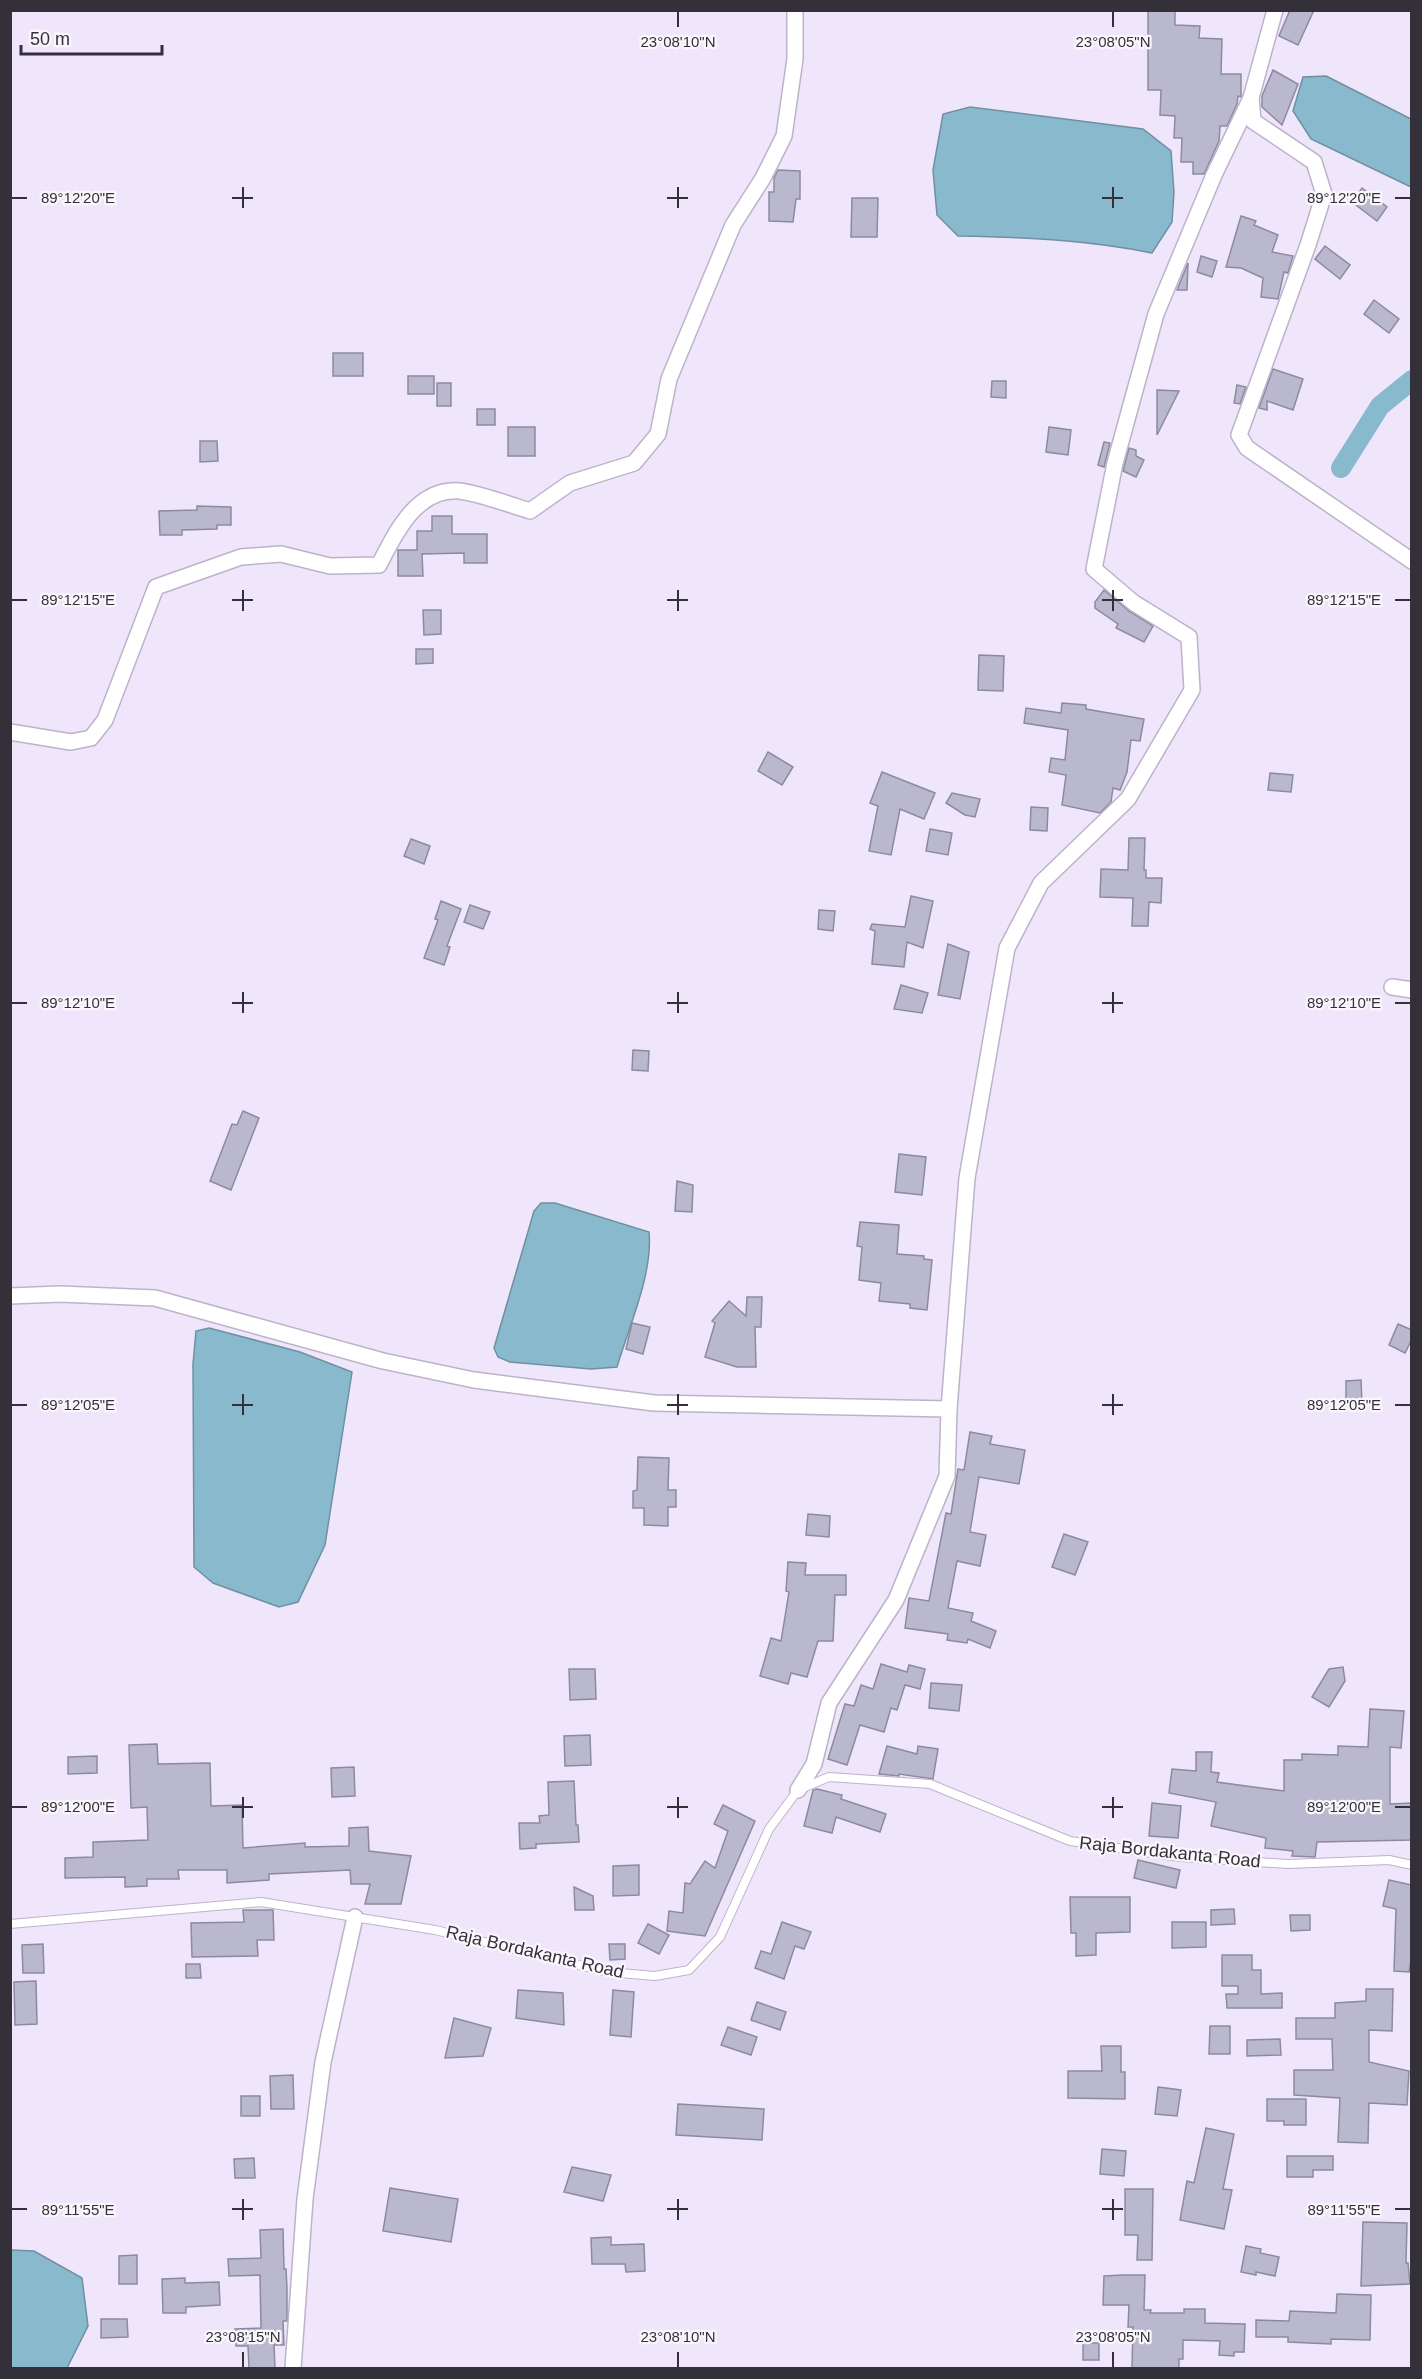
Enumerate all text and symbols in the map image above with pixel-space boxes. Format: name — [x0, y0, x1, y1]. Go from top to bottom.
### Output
scale bar — [21, 18, 162, 56]
text: 50 m — [30, 29, 70, 49]
text: 23°08'10"N — [640, 33, 716, 50]
text: 23°08'05"N — [1075, 33, 1151, 50]
text: 89°12'20"E — [41, 189, 115, 206]
text: 89°12'20"E — [1307, 189, 1381, 206]
text: 89°12'15"E — [41, 591, 115, 608]
text: 89°12'15"E — [1307, 591, 1381, 608]
text: 89°12'10"E — [41, 994, 115, 1011]
text: 89°12'10"E — [1307, 994, 1381, 1011]
text: 89°12'05"E — [41, 1396, 115, 1413]
text: 89°12'05"E — [1307, 1396, 1381, 1413]
text: 89°12'00"E — [41, 1798, 115, 1815]
text: 89°12'00"E — [1307, 1798, 1381, 1815]
street label: Raja Bordakanta Road — [1078, 1833, 1262, 1871]
street label: Raja Bordakanta Road — [444, 1922, 626, 1982]
text: 89°11'55"E — [41, 2201, 115, 2218]
text: 89°11'55"E — [1307, 2201, 1381, 2218]
text: 23°08'15"N — [205, 2328, 281, 2345]
text: 23°08'10"N — [640, 2328, 716, 2345]
text: 23°08'05"N — [1075, 2328, 1151, 2345]

